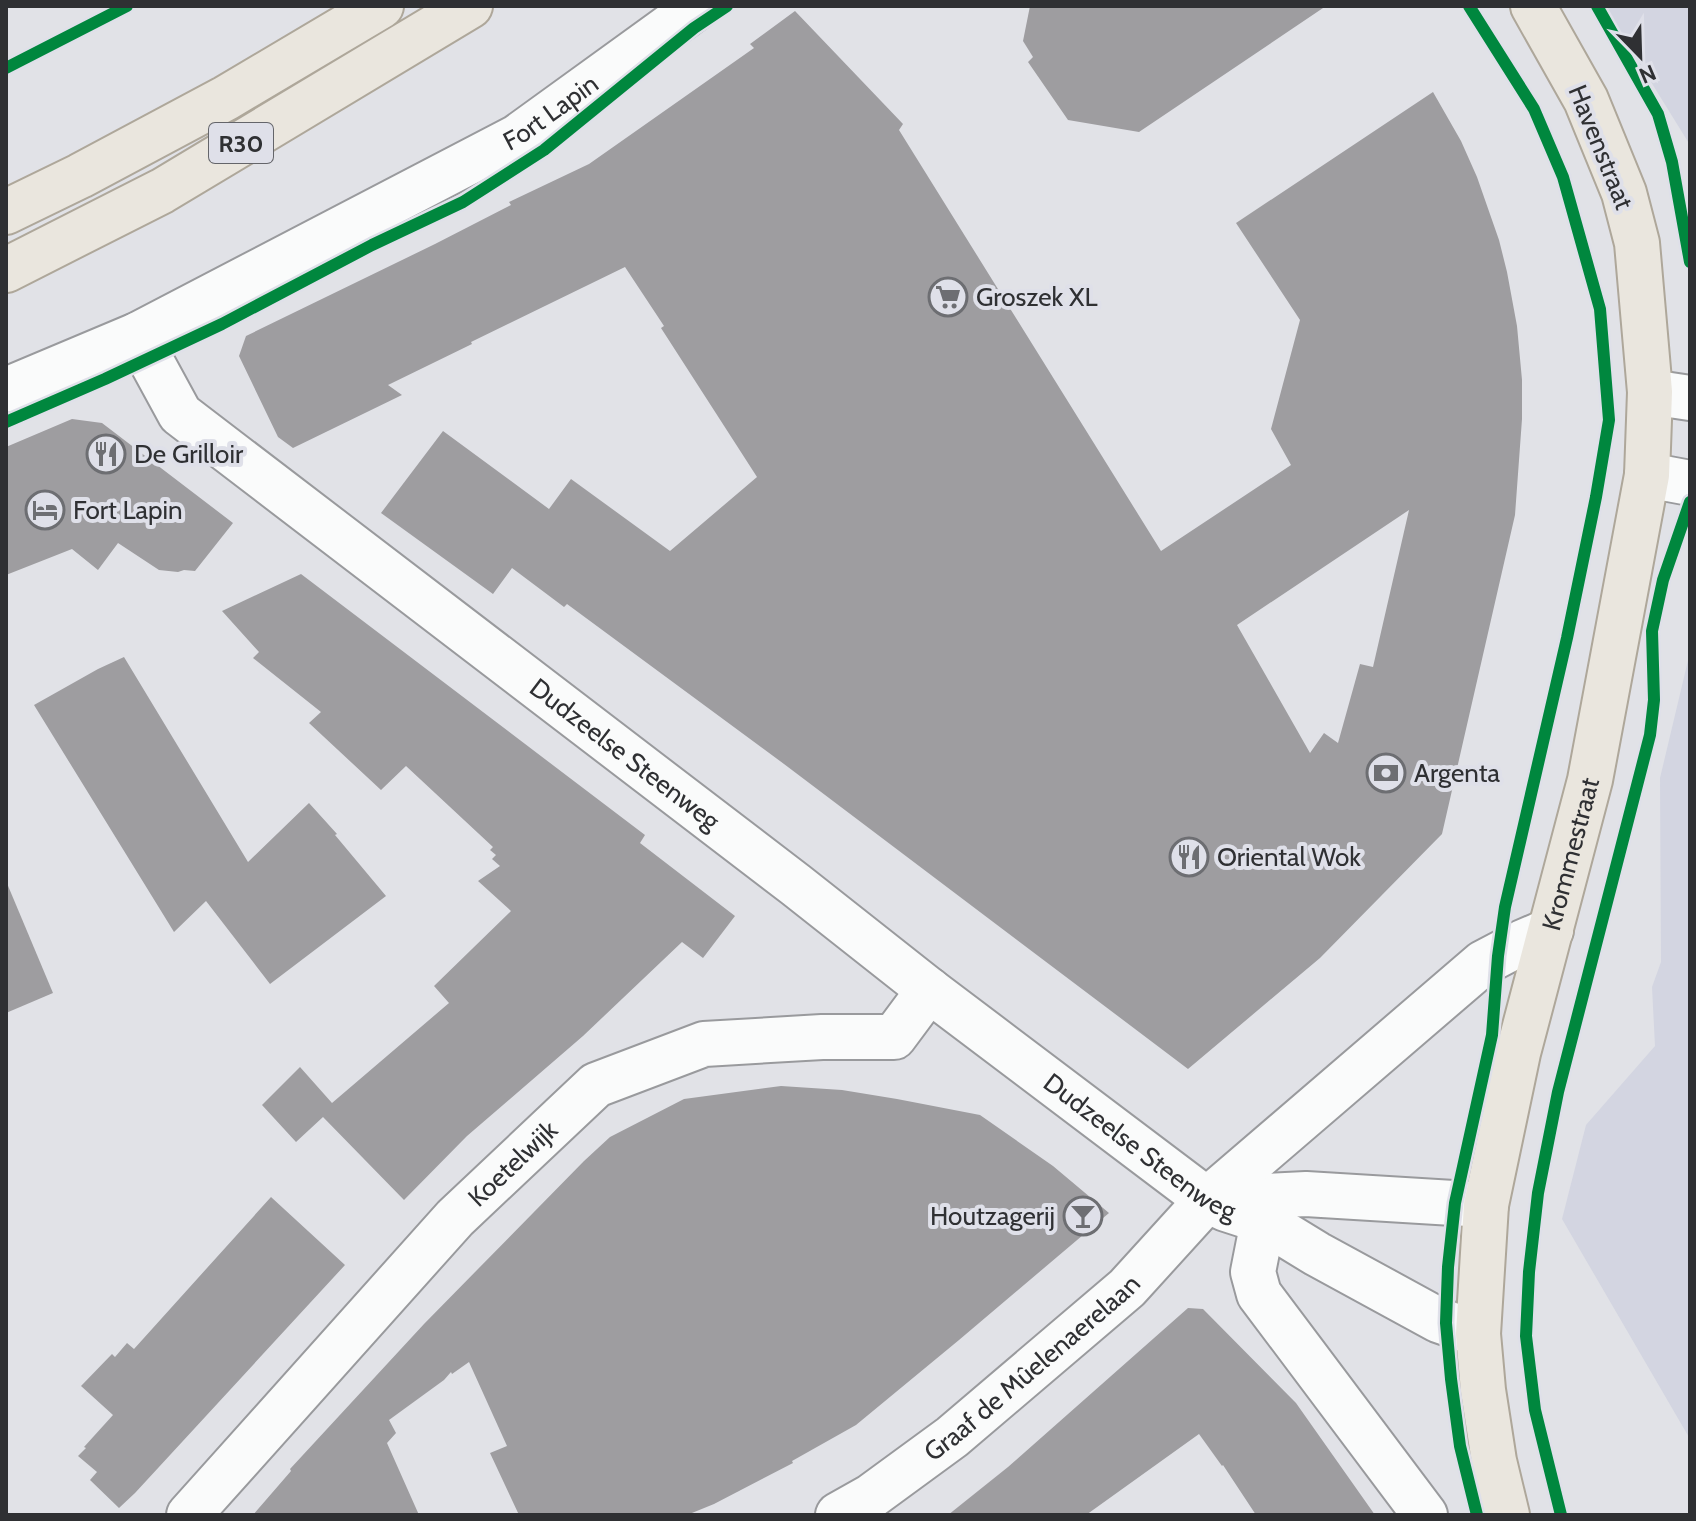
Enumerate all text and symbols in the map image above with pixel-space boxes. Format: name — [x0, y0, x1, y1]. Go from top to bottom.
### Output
north arrow — [1600, 16, 1680, 96]
text: N — [1635, 58, 1660, 89]
street label: Fort Lapin — [498, 68, 604, 157]
street label: Havenstraat — [1562, 80, 1641, 214]
road number: R30 — [209, 123, 273, 163]
supermarket icon: Groszek XL — [927, 276, 969, 318]
place label: Groszek XL — [976, 281, 1097, 313]
restaurant icon: De Grilloir — [85, 433, 127, 475]
place label: De Grilloir — [134, 438, 244, 470]
hotel icon: Fort Lapin — [24, 489, 66, 531]
place label: Fort Lapin — [73, 494, 183, 526]
street label: Dudzeelse Steenweg — [523, 671, 727, 838]
bank icon: Argenta — [1365, 752, 1407, 794]
place label: Argenta — [1414, 757, 1500, 789]
street label: Krommestraat — [1535, 774, 1606, 934]
restaurant icon: Oriental Wok — [1168, 836, 1210, 878]
place label: Oriental Wok — [1217, 841, 1361, 873]
street label: Dudzeelse Steenweg — [1037, 1066, 1241, 1227]
street label: Koetelwijk — [461, 1114, 564, 1213]
bar icon: Houtzagerij — [1062, 1195, 1104, 1237]
place label: Houtzagerij — [930, 1200, 1055, 1232]
street label: Graaf de Mûelenaerelaan — [918, 1268, 1147, 1468]

